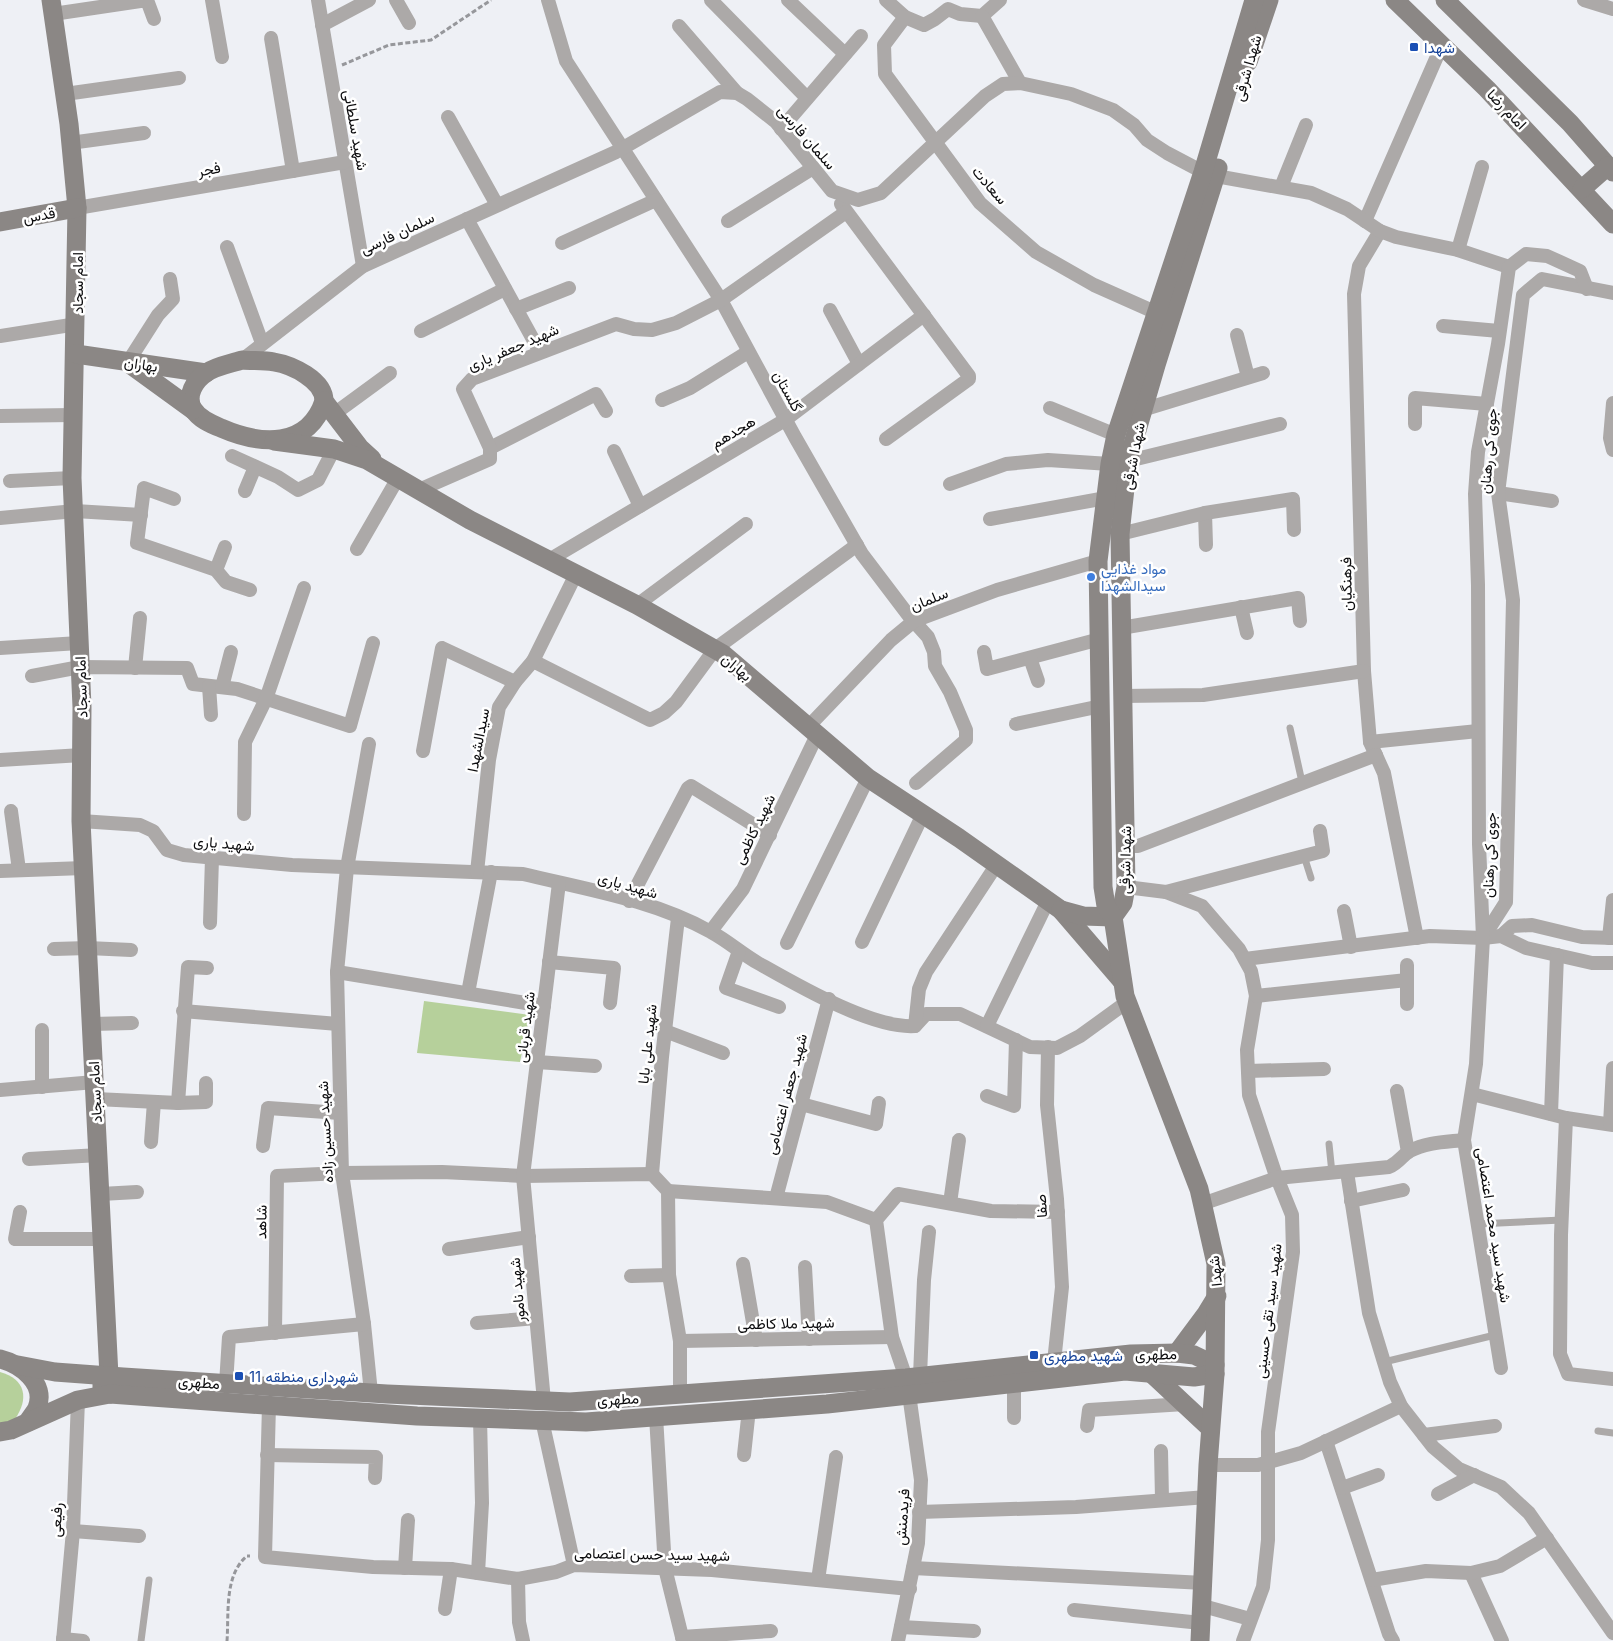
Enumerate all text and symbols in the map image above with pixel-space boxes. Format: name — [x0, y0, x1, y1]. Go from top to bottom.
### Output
street label: شهدا شرقی — [1228, 32, 1267, 104]
place label: شهدا — [1424, 38, 1455, 57]
marker: شهدا — [1408, 41, 1420, 53]
street label: امام رضا — [1482, 85, 1531, 134]
street label: شهید سلطانی — [339, 88, 372, 172]
street label: سلمان فارسی — [773, 101, 840, 174]
street label: فجر — [195, 158, 222, 181]
street label: سعادت — [968, 162, 1012, 208]
street label: قدس — [21, 203, 57, 228]
street label: سلمان فارسی — [357, 207, 438, 259]
street label: امام سجاد — [68, 252, 88, 314]
street label: شهید جعفر یاری — [464, 319, 562, 376]
street label: بهاران — [123, 352, 159, 376]
street label: گلستان — [769, 367, 807, 415]
street label: جوی کی رهنان — [1475, 408, 1502, 495]
street label: هجدهم — [707, 411, 759, 454]
street label: شهدا شرقی — [1117, 421, 1150, 491]
street label: فرهنگیان — [1336, 557, 1356, 611]
place label: مواد غذایی سیدالشهدا — [1101, 559, 1166, 595]
marker: مواد غذایی سیدالشهدا — [1085, 571, 1097, 583]
street label: سلمان — [907, 583, 951, 615]
street label: بهاران — [718, 649, 756, 685]
street label: امام سجاد — [70, 656, 93, 718]
street label: سیدالشهدا — [463, 706, 494, 774]
street label: شهید کاظمی — [729, 791, 780, 868]
street label: جوی کی رهنان — [1478, 812, 1501, 898]
street label: شهدا شرقی — [1115, 826, 1136, 894]
street label: شهید یاری — [193, 831, 256, 856]
street label: شهید یاری — [596, 867, 660, 904]
street label: شهید قربانی — [511, 990, 540, 1064]
street label: شهید علی بابا — [633, 1003, 662, 1085]
street label: شهید جعفر اعتصامی — [761, 1031, 812, 1157]
street label: امام سجاد — [84, 1061, 107, 1123]
street label: شهید حسین زاده — [313, 1080, 338, 1184]
street label: شهید سید محمد اعتصامی — [1471, 1146, 1516, 1304]
street label: صفا — [1031, 1193, 1051, 1219]
street label: شاهد — [251, 1205, 271, 1239]
street label: شهید سید تقی حسینی — [1250, 1242, 1287, 1380]
street label: شهدا — [1204, 1255, 1226, 1287]
street label: شهید نامور — [505, 1257, 529, 1324]
street label: شهید ملا کاظمی — [737, 1313, 835, 1334]
street label: مطهری — [1135, 1344, 1177, 1365]
place label: شهید مطهری — [1044, 1346, 1123, 1366]
marker: شهید مطهری — [1028, 1349, 1040, 1361]
place label: شهرداری منطقه 11 — [249, 1367, 359, 1387]
marker: شهرداری منطقه 11 — [233, 1370, 245, 1382]
street label: مطهری — [177, 1371, 221, 1394]
street label: مطهری — [597, 1388, 640, 1411]
street label: فریدمنش — [891, 1488, 914, 1546]
street label: رفیعی — [46, 1502, 67, 1538]
street label: شهید سید حسن اعتصامی — [574, 1543, 730, 1566]

